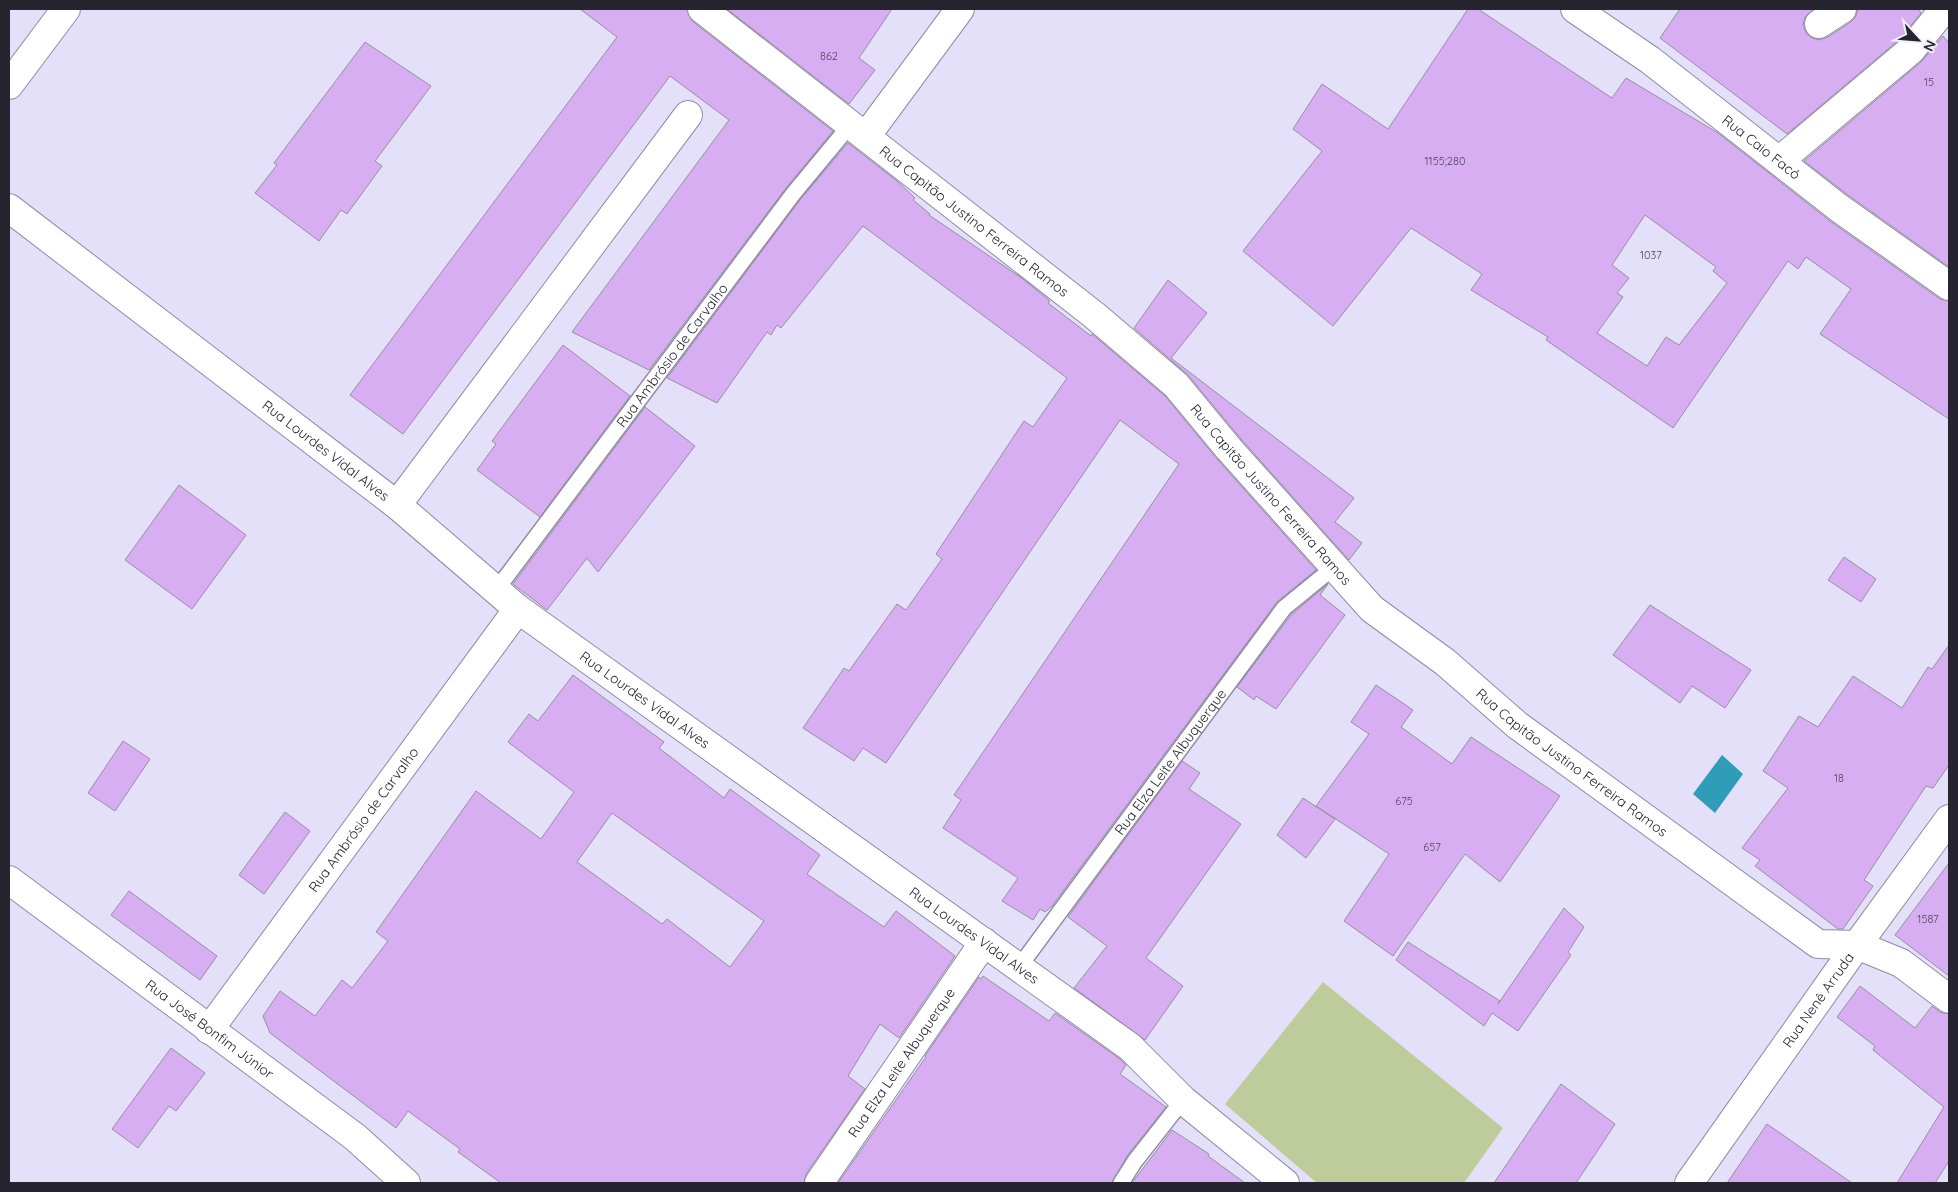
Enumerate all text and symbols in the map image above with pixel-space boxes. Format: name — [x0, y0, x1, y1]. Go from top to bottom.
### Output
north arrow — [1893, 15, 1943, 65]
text: N — [1919, 37, 1940, 54]
house number: 862 — [820, 49, 838, 63]
house number: 15 — [1924, 75, 1934, 89]
street label: Rua Caio Facó — [1719, 111, 1804, 183]
street label: Rua Capitão Justino Ferreira Ramos — [876, 142, 1072, 301]
house number: 1155;280 — [1425, 154, 1465, 168]
house number: 1037 — [1640, 248, 1662, 262]
street label: Rua Ambrósio de Carvalho — [612, 280, 732, 431]
street label: Rua Lourdes Vídal Alves — [259, 396, 393, 505]
street label: Rua Capitão Justino Ferreira Ramos — [1186, 400, 1355, 589]
street label: Rua Lourdes Vídal Alves — [576, 647, 713, 752]
street label: Rua Capitão Justino Ferreira Ramos — [1472, 684, 1671, 840]
street label: Rua Elza Leite Albuquerque — [1111, 685, 1230, 838]
street label: Rua Ambrósio de Carvalho — [304, 744, 422, 895]
house number: 18 — [1834, 771, 1844, 785]
house number: 675 — [1395, 794, 1413, 808]
house number: 657 — [1423, 840, 1441, 854]
street label: Rua Lourdes Vídal Alves — [906, 883, 1043, 988]
house number: 1587 — [1917, 912, 1939, 926]
street label: Rua Nenê Arruda — [1778, 949, 1858, 1051]
street label: Rua José Bonfim Júnior — [142, 975, 278, 1083]
street label: Rua Elza Leite Albuquerque — [844, 984, 959, 1141]

